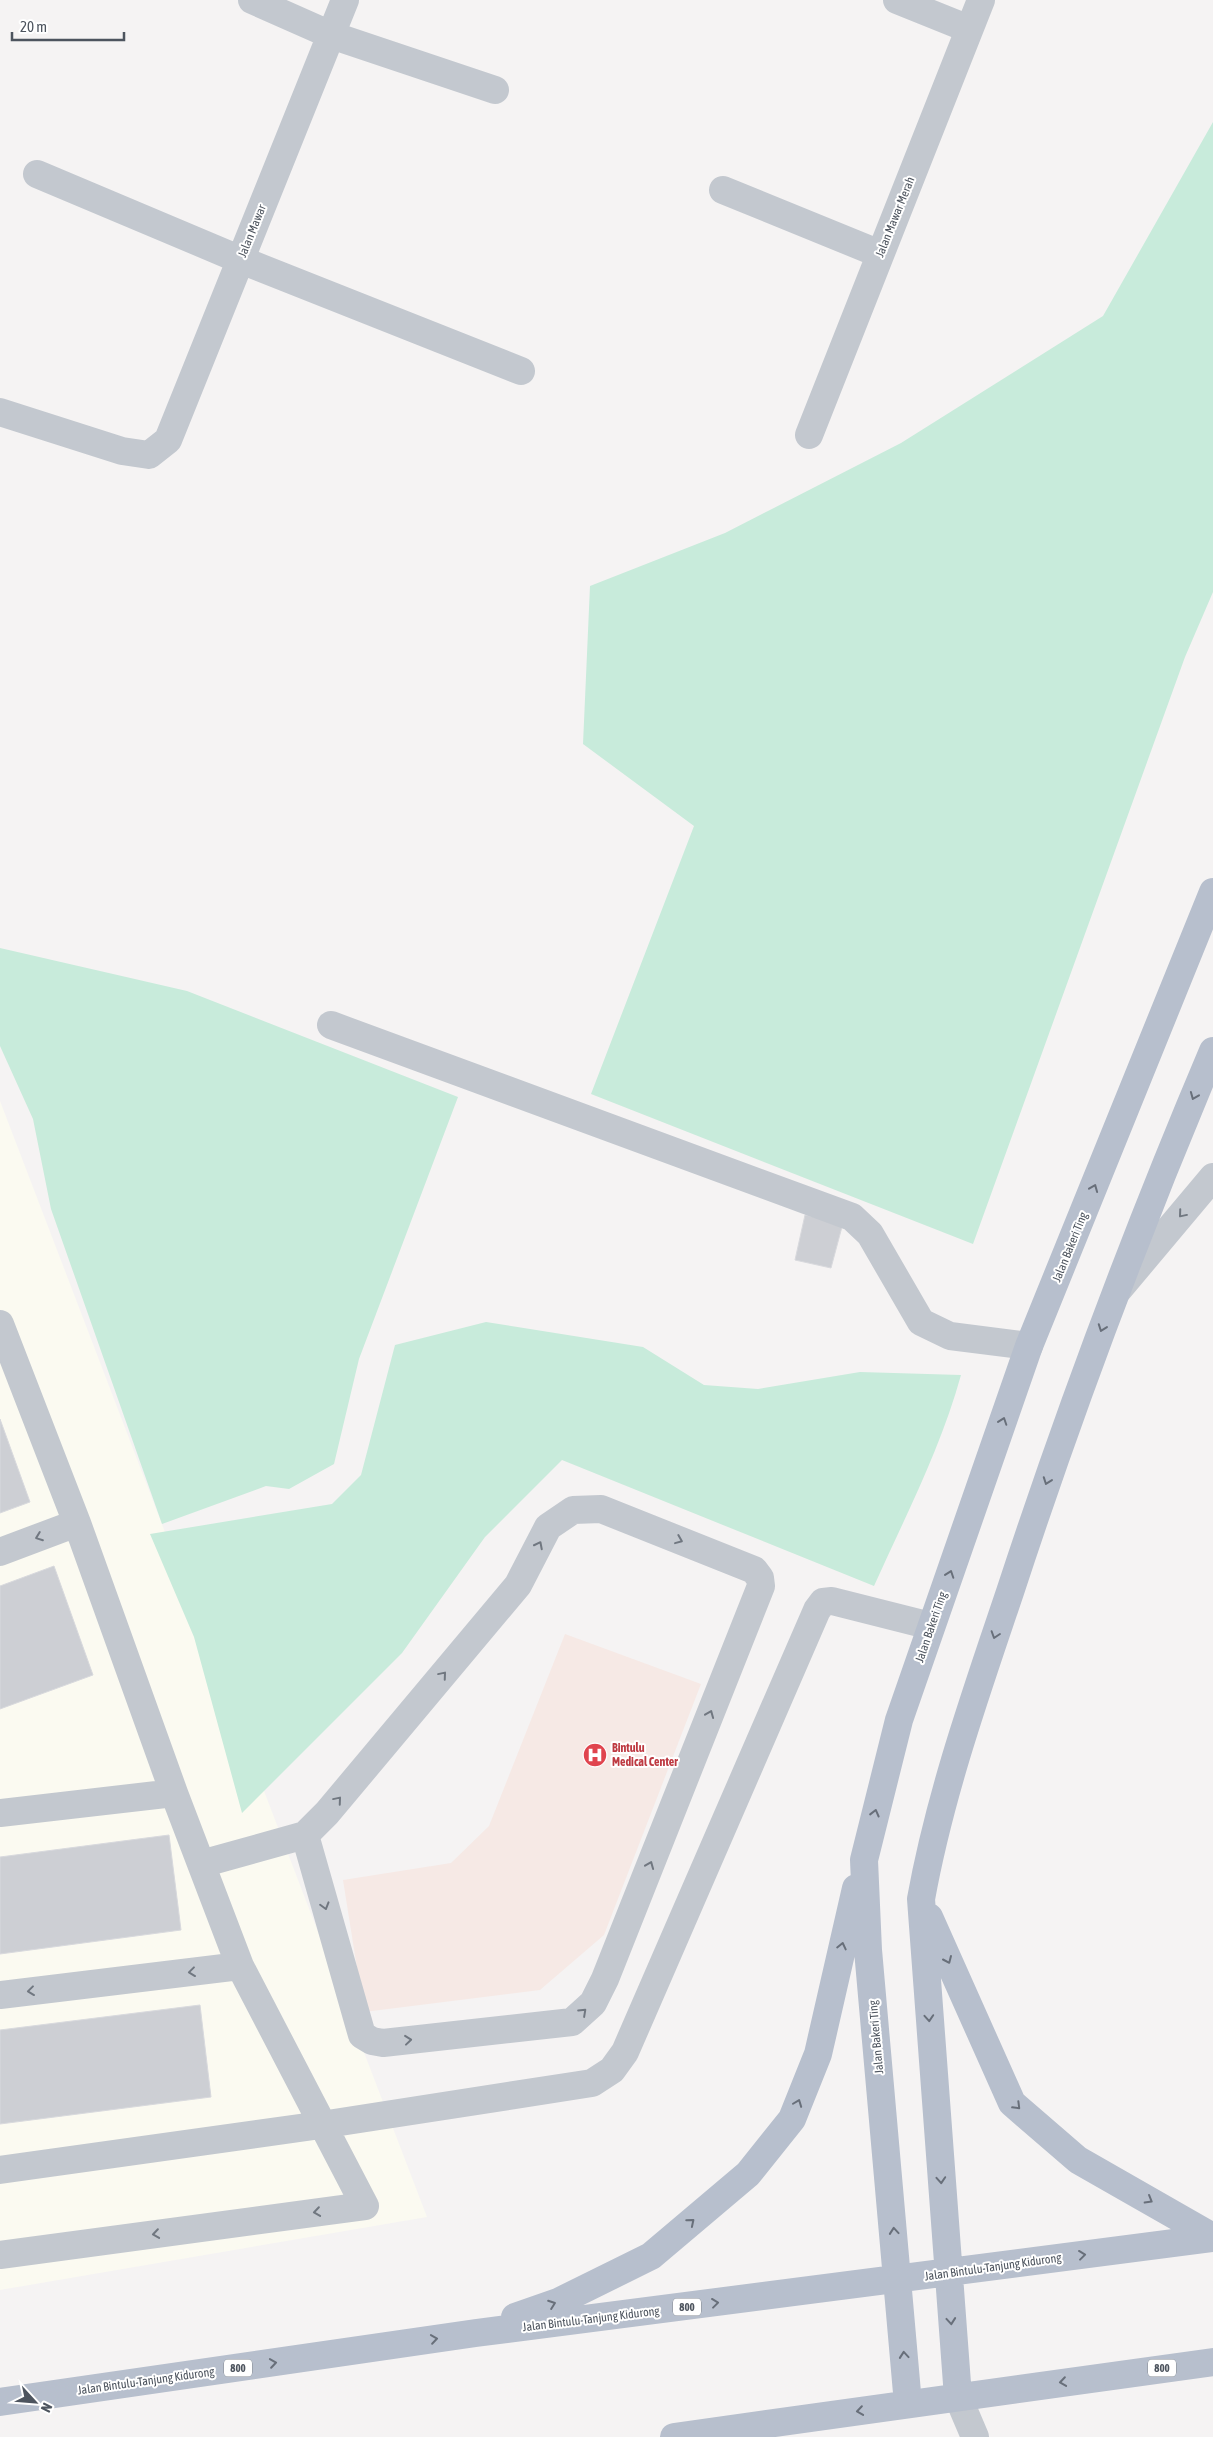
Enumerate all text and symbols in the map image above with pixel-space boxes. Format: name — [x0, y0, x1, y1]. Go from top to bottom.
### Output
scale bar — [12, 10, 125, 42]
text: 20 m — [20, 18, 47, 35]
street label: Jalan Mawar Merah — [873, 175, 917, 259]
street label: Jalan Mawar — [235, 202, 269, 259]
one-way arrow — [1190, 1091, 1200, 1100]
one-way arrow — [1087, 1184, 1098, 1193]
street label: Jalan Bakeri Ting — [1050, 1209, 1091, 1284]
one-way arrow — [1178, 1209, 1187, 1218]
one-way arrow — [1098, 1324, 1108, 1332]
one-way arrow — [997, 1417, 1007, 1426]
one-way arrow — [1043, 1476, 1053, 1485]
one-way arrow — [35, 1531, 44, 1542]
one-way arrow — [674, 1534, 683, 1544]
one-way arrow — [533, 1541, 543, 1550]
one-way arrow — [944, 1571, 954, 1579]
street label: Jalan Bakeri Ting — [912, 1589, 950, 1664]
one-way arrow — [991, 1630, 1001, 1639]
one-way arrow — [437, 1672, 445, 1681]
one-way arrow — [704, 1710, 715, 1719]
place label: Bintulu Medical Center — [612, 1741, 678, 1769]
hospital icon: Bintulu Medical Center — [582, 1742, 608, 1768]
one-way arrow — [333, 1796, 342, 1805]
one-way arrow — [870, 1809, 880, 1817]
one-way arrow — [644, 1861, 654, 1870]
one-way arrow — [320, 1902, 330, 1910]
one-way arrow — [836, 1942, 847, 1951]
one-way arrow — [941, 1955, 952, 1964]
one-way arrow — [188, 1966, 196, 1976]
one-way arrow — [26, 1985, 34, 1996]
street label: Jalan Bakeri Ting — [866, 1999, 886, 2075]
one-way arrow — [578, 2009, 587, 2018]
one-way arrow — [924, 2014, 935, 2022]
one-way arrow — [405, 2035, 413, 2046]
one-way arrow — [793, 2099, 803, 2107]
one-way arrow — [1011, 2101, 1020, 2110]
one-way arrow — [935, 2176, 946, 2184]
one-way arrow — [1143, 2194, 1152, 2204]
one-way arrow — [313, 2206, 321, 2217]
one-way arrow — [685, 2219, 694, 2228]
one-way arrow — [889, 2227, 900, 2235]
one-way arrow — [151, 2228, 159, 2239]
street label: Jalan Bintulu-Tanjung Kidurong — [924, 2250, 1063, 2284]
one-way arrow — [1079, 2250, 1087, 2261]
road number: 800 — [673, 2298, 701, 2316]
one-way arrow — [711, 2298, 719, 2309]
one-way arrow — [547, 2300, 556, 2310]
street label: Jalan Bintulu-Tanjung Kidurong — [522, 2304, 661, 2334]
one-way arrow — [946, 2318, 957, 2326]
one-way arrow — [430, 2335, 439, 2345]
one-way arrow — [899, 2351, 910, 2359]
one-way arrow — [270, 2358, 278, 2369]
road number: 800 — [224, 2360, 252, 2376]
road number: 800 — [1148, 2360, 1176, 2376]
street label: Jalan Bintulu-Tanjung Kidurong — [77, 2364, 216, 2398]
one-way arrow — [1059, 2376, 1067, 2387]
north arrow — [10, 2377, 60, 2427]
text: N — [38, 2400, 56, 2415]
one-way arrow — [856, 2405, 864, 2416]

